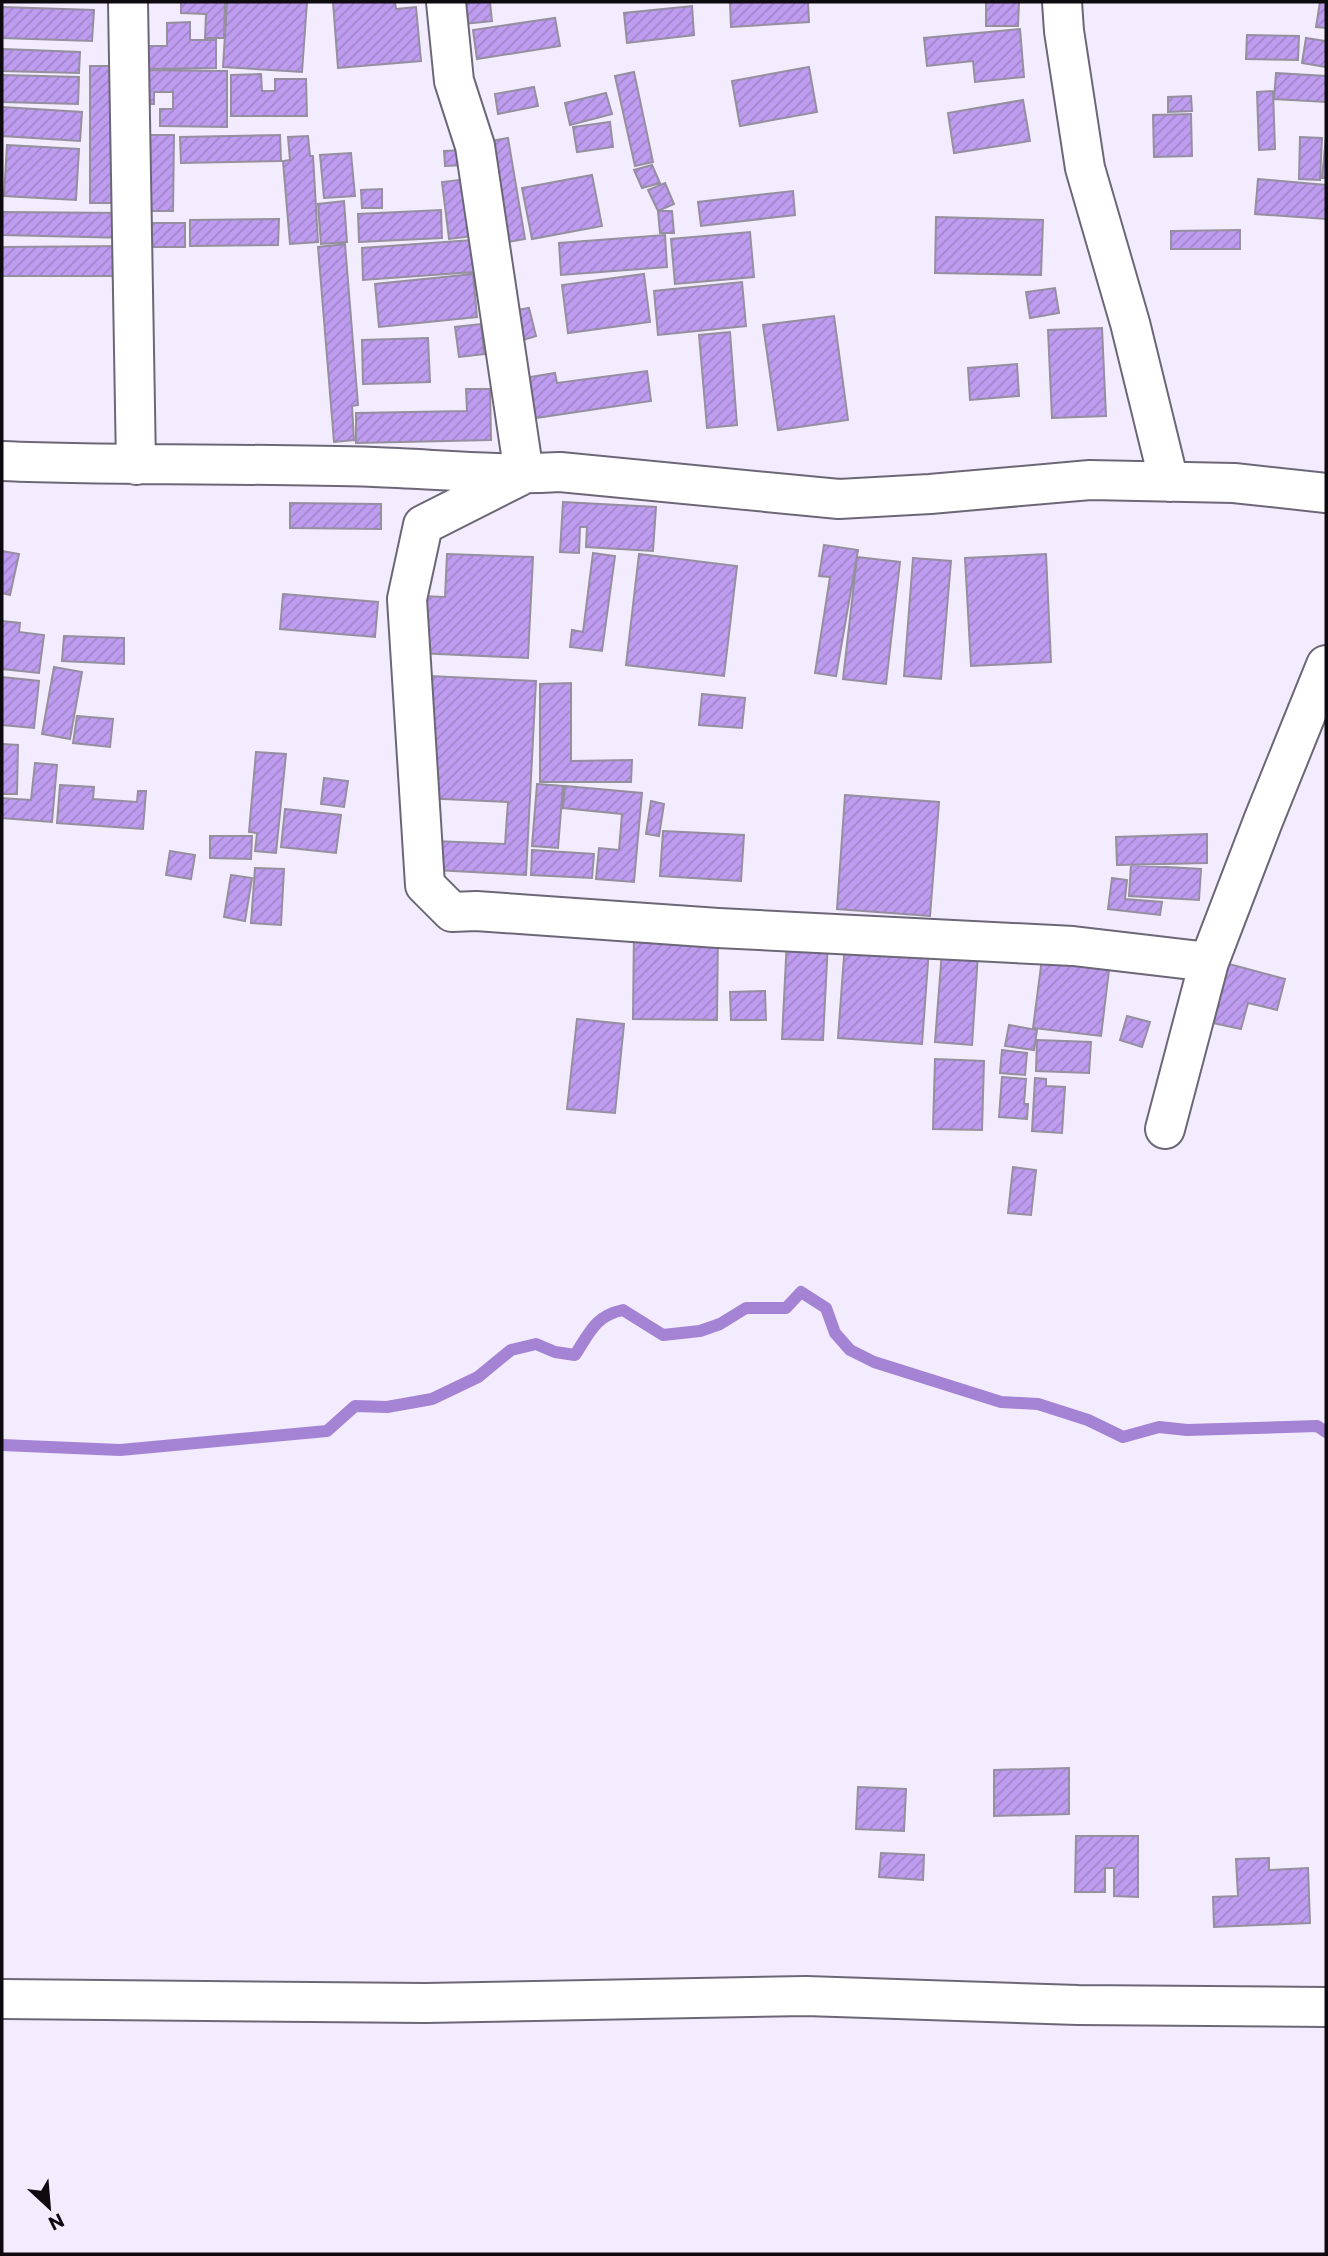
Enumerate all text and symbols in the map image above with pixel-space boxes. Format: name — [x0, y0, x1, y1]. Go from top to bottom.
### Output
north arrow — [14, 2172, 84, 2242]
text: N — [45, 2209, 68, 2236]

